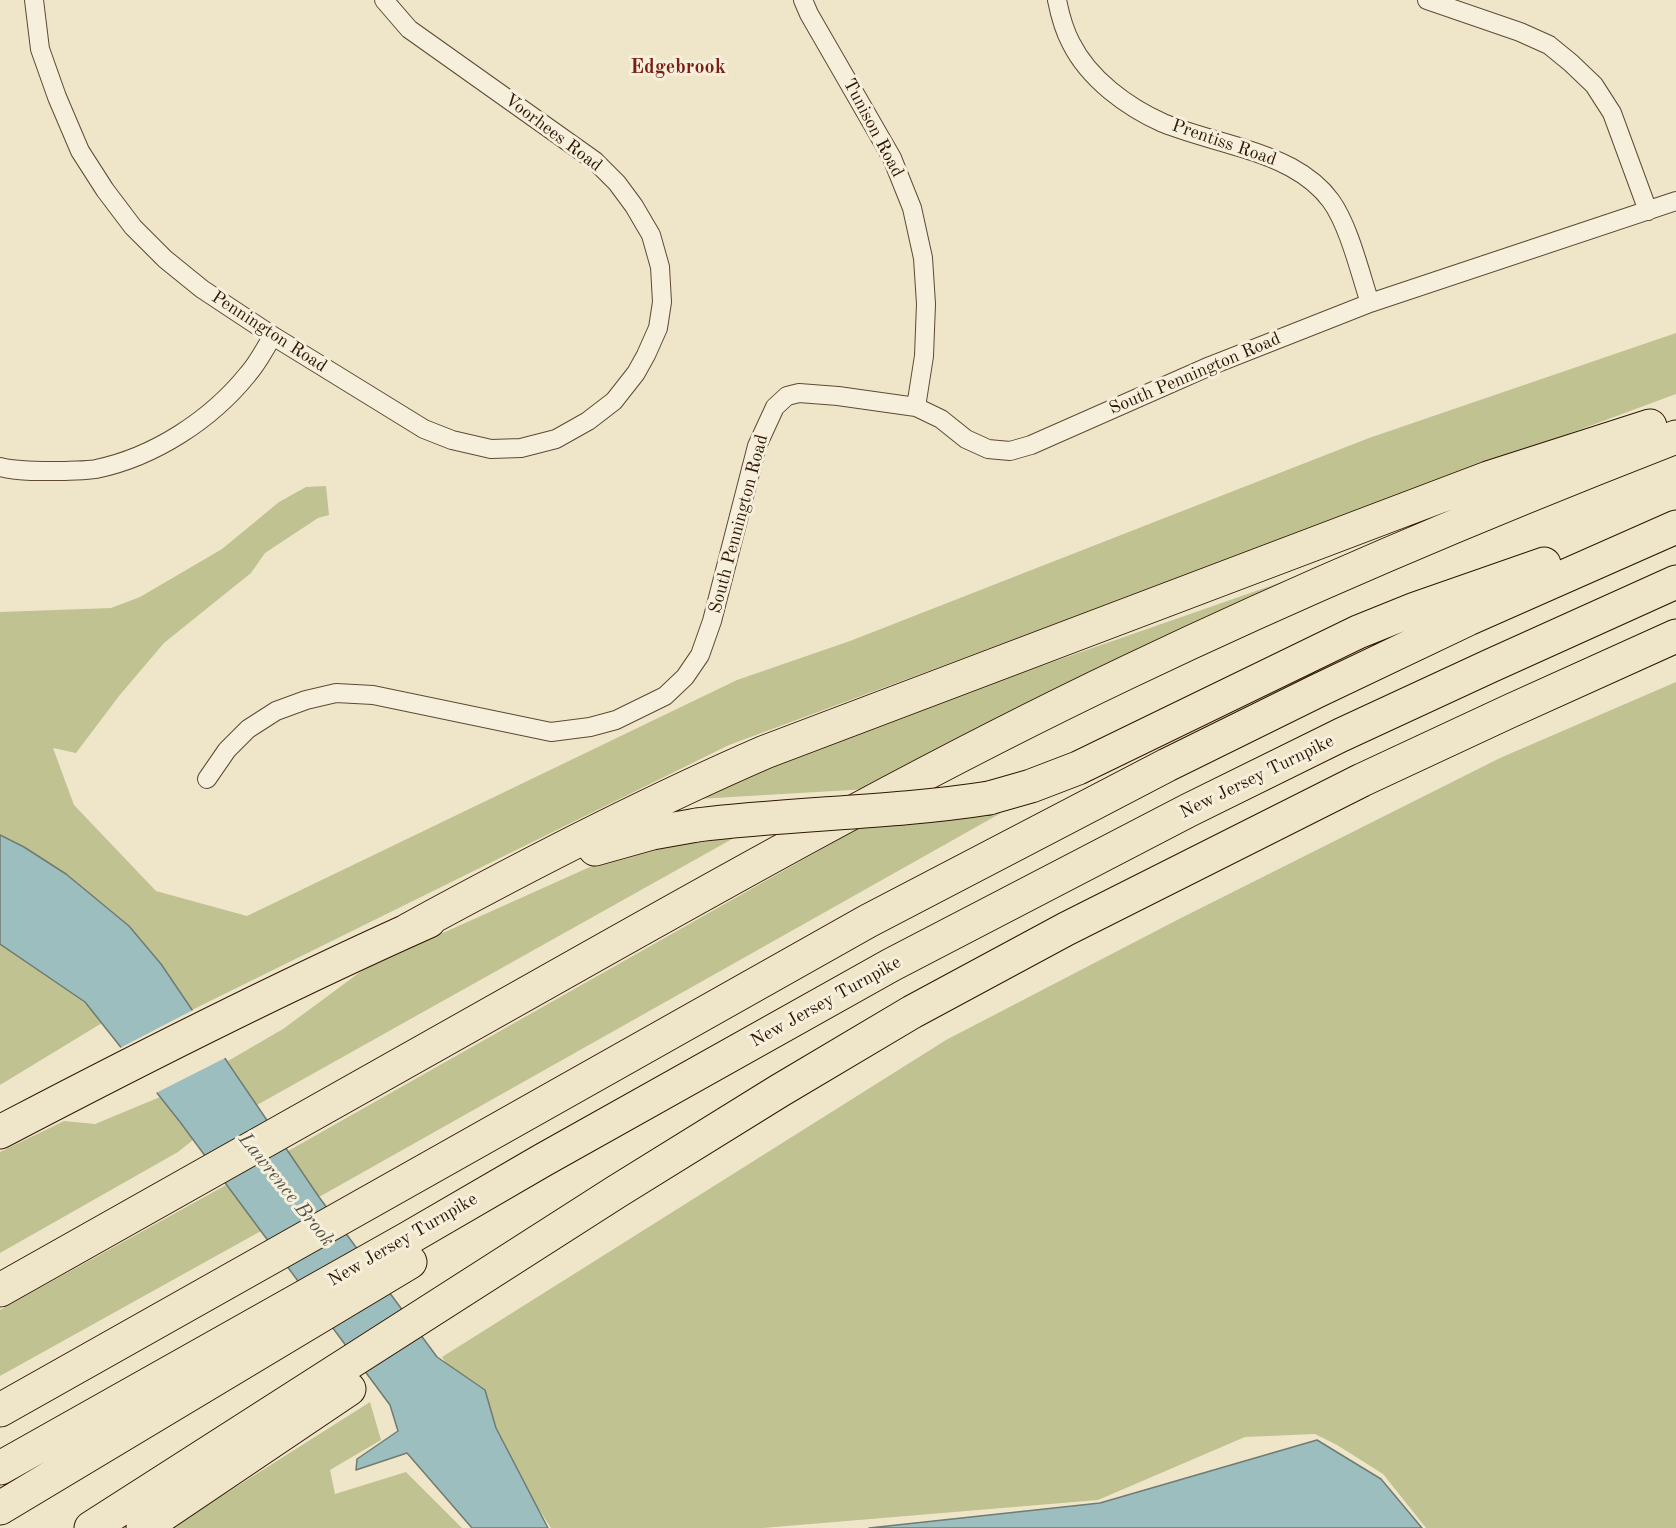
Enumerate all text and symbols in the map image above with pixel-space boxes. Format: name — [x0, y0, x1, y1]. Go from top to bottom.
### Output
district label: Edgebrook — [630, 56, 726, 80]
street label: Tunison Road — [838, 75, 908, 181]
street label: Voorhees Road — [500, 89, 606, 177]
street label: Prentiss Road — [1169, 115, 1279, 171]
street label: Pennington Road — [207, 287, 331, 377]
street label: South Pennington Road — [1106, 328, 1284, 420]
street label: South Pennington Road — [705, 432, 773, 616]
street label: New Jersey Turnpike — [1177, 730, 1337, 824]
street label: New Jersey Turnpike — [747, 952, 905, 1052]
water label: Lawrence Brook — [233, 1128, 339, 1252]
street label: New Jersey Turnpike — [325, 1188, 481, 1292]

